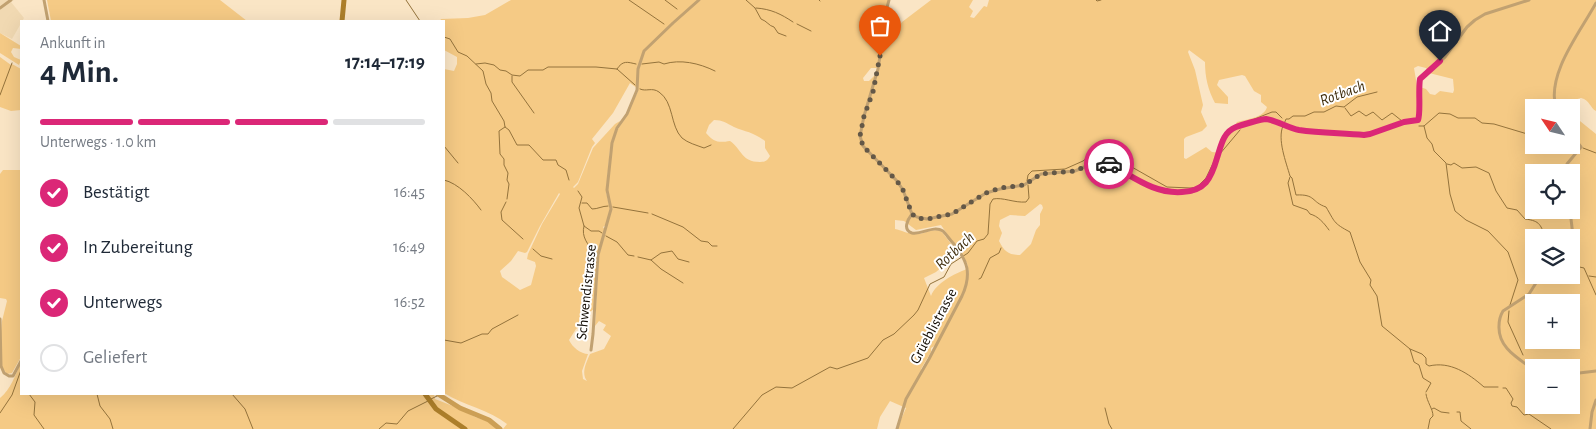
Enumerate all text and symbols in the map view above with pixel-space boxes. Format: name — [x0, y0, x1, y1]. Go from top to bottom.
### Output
pin — [859, 5, 901, 56]
pin — [1419, 10, 1461, 61]
icon: bag — [866, 12, 894, 40]
icon: home — [1426, 17, 1454, 45]
text: Ankunft in — [40, 35, 106, 51]
text: 17:14–17:19 — [345, 53, 425, 72]
text: 4 Min. — [40, 56, 119, 88]
water label: Rotbach — [1318, 77, 1367, 108]
north arrow — [1525, 99, 1580, 154]
map controls — [1525, 99, 1580, 414]
text: Unterwegs · 1.0 km — [40, 134, 156, 150]
courier — [1084, 139, 1134, 189]
icon: car — [1095, 150, 1123, 178]
button: locate — [1525, 164, 1580, 219]
icon: check — [40, 179, 68, 207]
text: Bestätigt — [83, 183, 150, 202]
text: 16:45 — [394, 184, 425, 200]
water label: Rotbach — [932, 229, 977, 273]
button: layers — [1525, 229, 1580, 284]
icon: check — [40, 234, 68, 262]
text: In Zubereitung — [83, 238, 193, 257]
text: 16:49 — [393, 239, 425, 255]
street label: Schwendistrasse — [574, 243, 599, 341]
street label: Grüeblistrasse — [907, 286, 960, 366]
icon: check — [40, 289, 68, 317]
text: Unterwegs — [83, 293, 163, 312]
text: 16:52 — [394, 294, 425, 310]
button: + — [1525, 294, 1580, 349]
text: Geliefert — [83, 348, 147, 367]
button: − — [1525, 359, 1580, 414]

